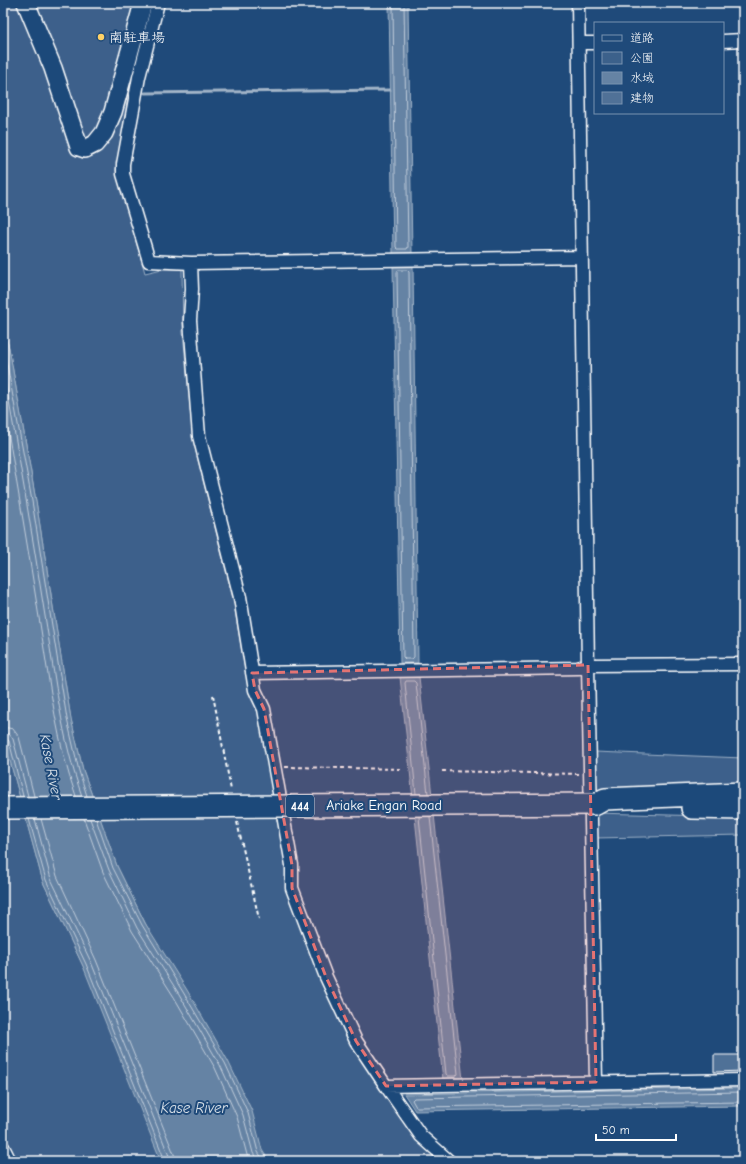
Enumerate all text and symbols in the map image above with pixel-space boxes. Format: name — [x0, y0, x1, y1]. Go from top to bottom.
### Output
legend — [594, 22, 724, 114]
place label: 南駐車場 — [109, 29, 165, 46]
text: 道路 — [630, 31, 654, 45]
marker: 南駐車場 — [96, 32, 106, 42]
text: 公園 — [630, 51, 654, 65]
text: 水域 — [630, 71, 654, 85]
text: 建物 — [630, 91, 654, 105]
water label: Kase River — [36, 732, 66, 803]
road number: 444 — [286, 795, 314, 817]
street label: Ariake Engan Road — [326, 797, 442, 814]
water label: Kase River — [161, 1099, 229, 1117]
scale bar — [596, 1116, 676, 1142]
text: 50 m — [602, 1123, 630, 1137]

